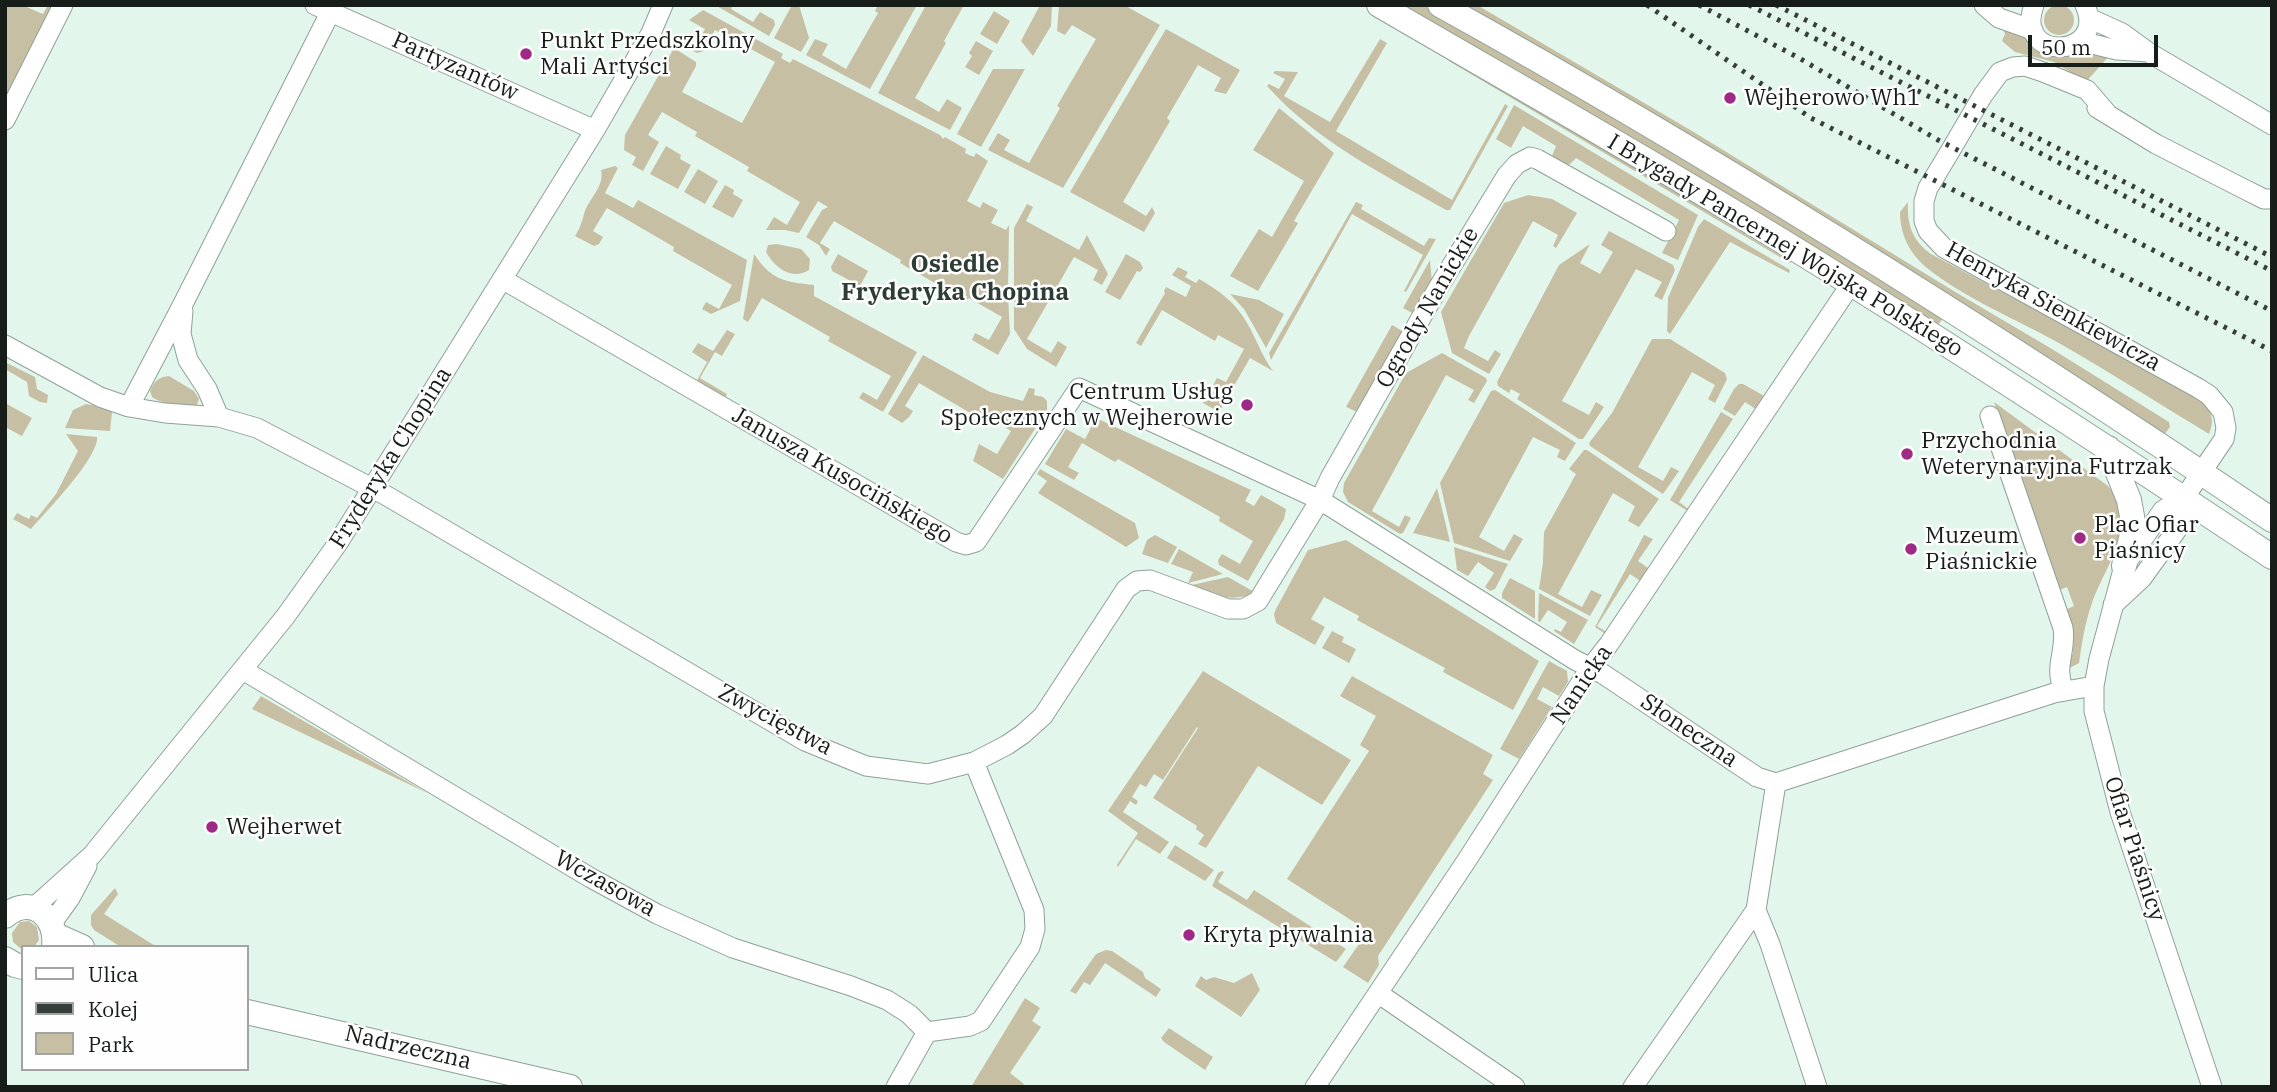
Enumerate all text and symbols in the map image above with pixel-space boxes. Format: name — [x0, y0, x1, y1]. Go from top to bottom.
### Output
scale bar — [2032, 21, 2162, 65]
street label: Partyzantów — [388, 27, 522, 107]
place label: Punkt Przedszkolny Mali Artyści — [540, 27, 754, 81]
text: 50 m — [2041, 33, 2091, 61]
marker: Punkt Przedszkolny Mali Artyści — [518, 46, 534, 62]
place label: Wejherowo Wh1 — [1744, 84, 1921, 112]
marker: Wejherowo Wh1 — [1722, 90, 1738, 106]
street label: I Brygady Pancernej Wojska Polskiego — [1602, 129, 1968, 363]
street label: Ogrody Nanickie — [1371, 223, 1485, 393]
street label: Henryka Sienkiewicza — [1941, 236, 2165, 378]
district label: Osiedle Fryderyka Chopina — [841, 251, 1069, 307]
street label: Fryderyka Chopina — [324, 362, 458, 554]
place label: Centrum Usług Społecznych w Wejherowie — [940, 378, 1233, 432]
marker: Centrum Usług Społecznych w Wejherowie — [1239, 397, 1255, 413]
street label: Janusza Kusocińskiego — [727, 402, 957, 550]
place label: Przychodnia Weterynaryjna Futrzak — [1921, 427, 2172, 481]
marker: Przychodnia Weterynaryjna Futrzak — [1899, 446, 1915, 462]
place label: Plac Ofiar Piaśnicy — [2094, 511, 2199, 565]
place label: Muzeum Piaśnickie — [1925, 522, 2037, 576]
marker: Plac Ofiar Piaśnicy — [2072, 530, 2088, 546]
marker: Muzeum Piaśnickie — [1903, 541, 1919, 557]
street label: Nanicka — [1545, 640, 1619, 730]
street label: Zwycięstwa — [713, 678, 837, 762]
street label: Słoneczna — [1635, 688, 1743, 774]
street label: Ofiar Piaśnicy — [2098, 773, 2170, 925]
place label: Wejherwet — [226, 813, 342, 841]
marker: Wejherwet — [204, 819, 220, 835]
street label: Wczasowa — [549, 845, 661, 923]
place label: Kryta pływalnia — [1203, 921, 1374, 949]
marker: Kryta pływalnia — [1181, 927, 1197, 943]
legend — [21, 945, 248, 1071]
text: Ulica — [88, 960, 139, 988]
text: Kolej — [88, 995, 138, 1023]
street label: Nadrzeczna — [342, 1020, 474, 1076]
text: Park — [88, 1030, 134, 1058]

